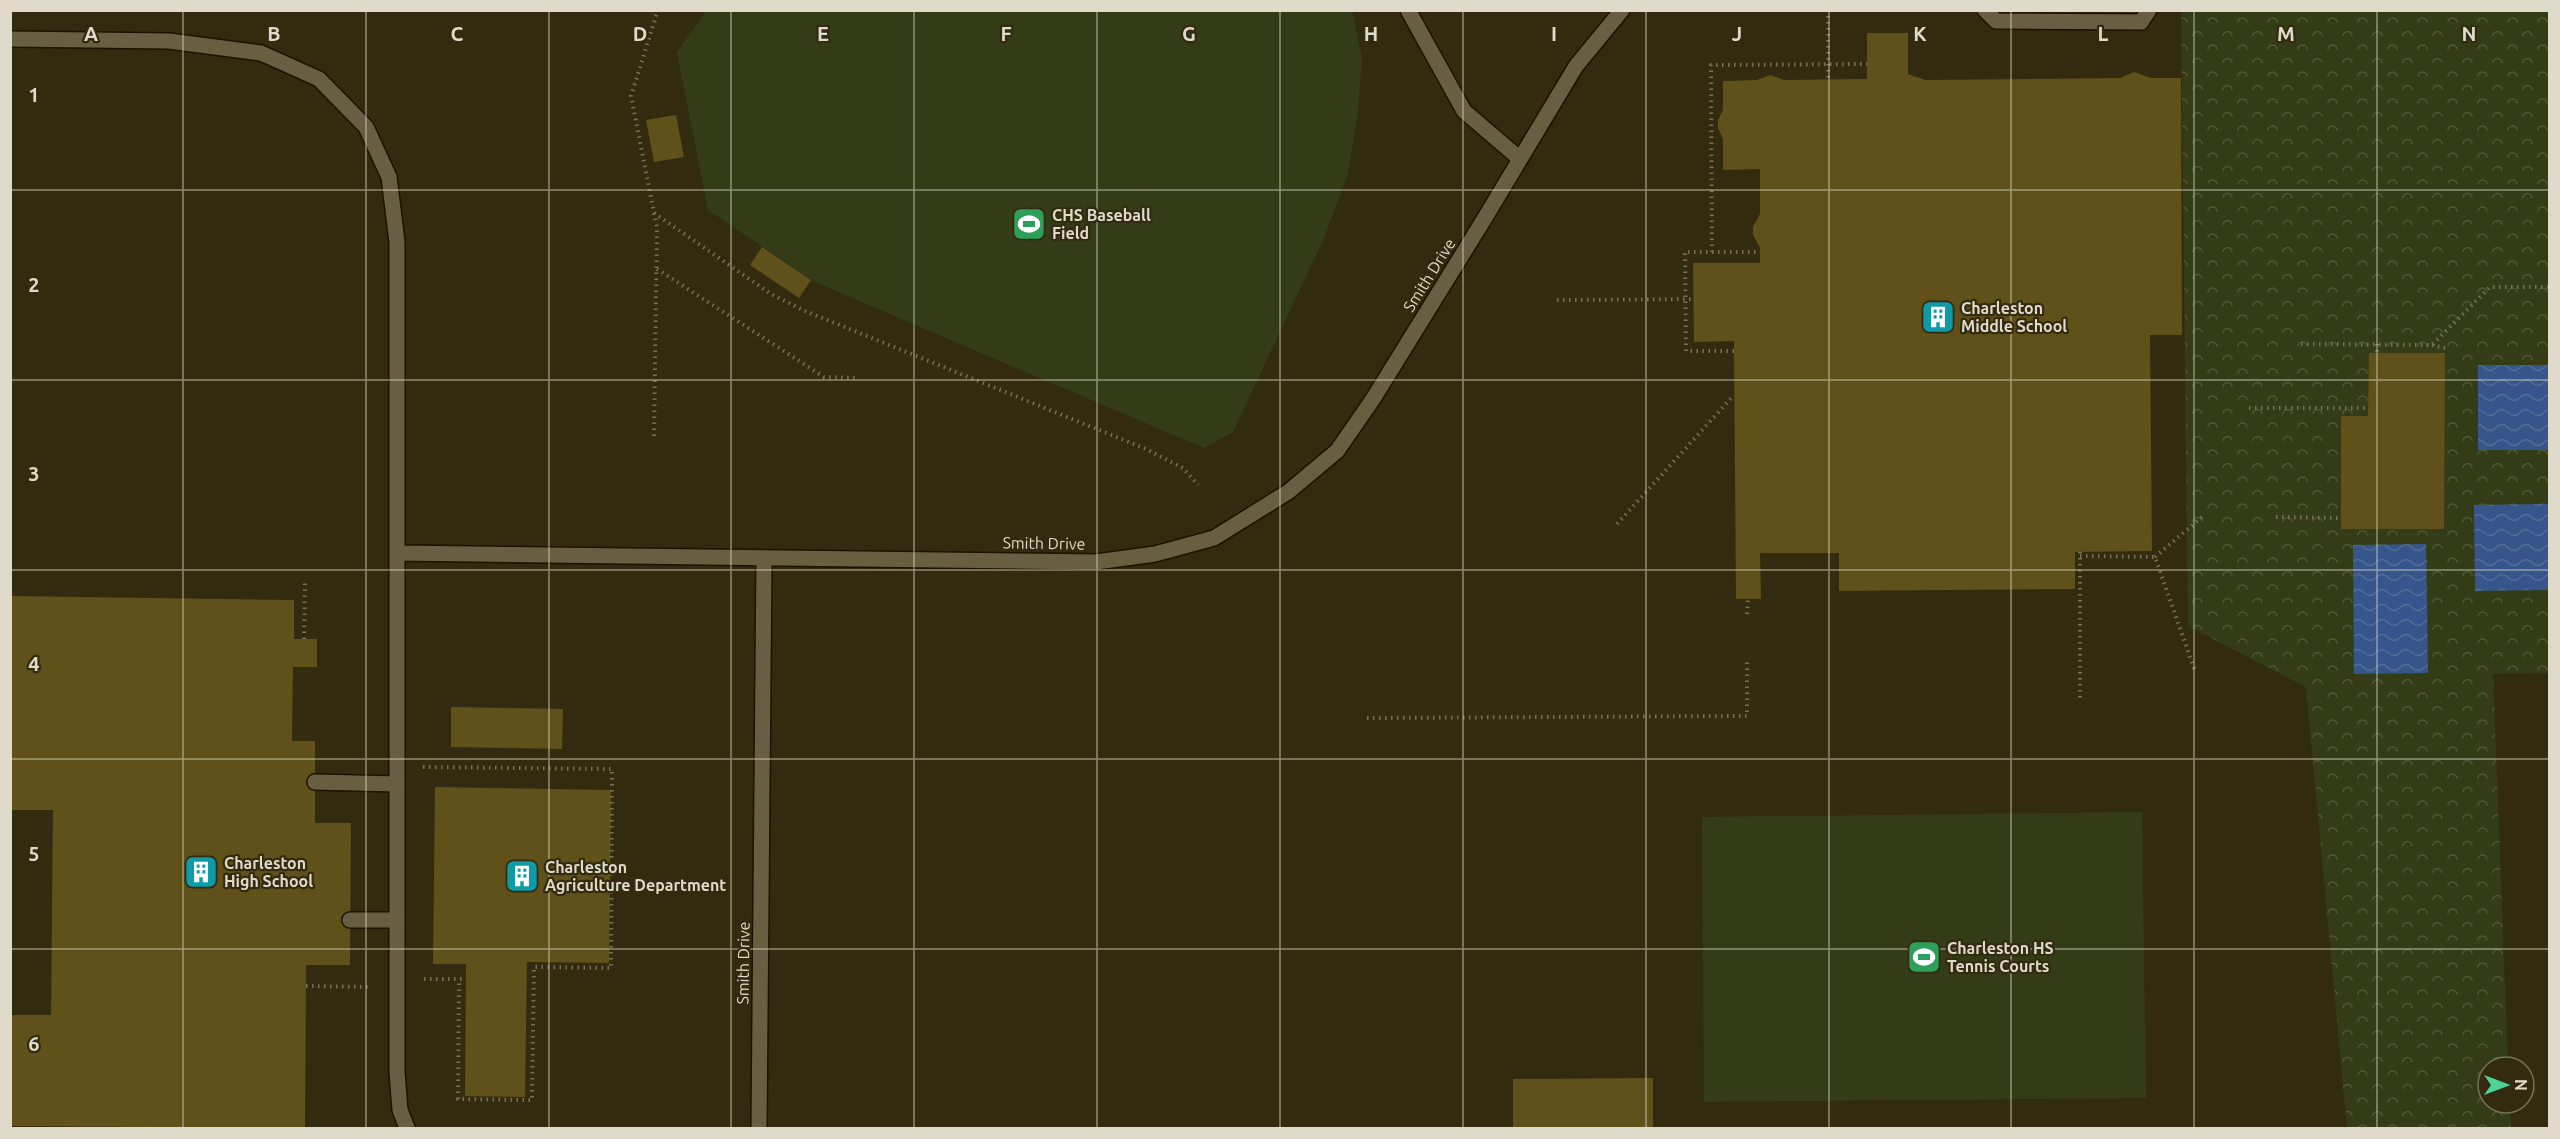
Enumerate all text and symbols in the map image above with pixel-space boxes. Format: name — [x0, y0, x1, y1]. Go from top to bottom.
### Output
text: A — [84, 22, 98, 45]
text: B — [267, 22, 281, 45]
text: C — [451, 22, 464, 45]
text: D — [633, 22, 647, 45]
text: E — [817, 22, 829, 45]
text: F — [1000, 22, 1012, 45]
text: G — [1182, 22, 1196, 45]
text: H — [1364, 22, 1378, 45]
text: I — [1551, 22, 1557, 45]
text: J — [1732, 22, 1742, 45]
text: K — [1913, 22, 1927, 45]
text: L — [2098, 22, 2109, 45]
text: M — [2277, 22, 2295, 45]
text: N — [2462, 22, 2476, 45]
text: 1 — [28, 83, 40, 106]
sports icon: CHS Baseball Field — [1011, 206, 1047, 242]
place label: CHS Baseball Field — [1052, 206, 1151, 242]
street label: Smith Drive — [1399, 235, 1459, 315]
text: 2 — [28, 273, 40, 296]
building icon: Charleston Middle School — [1920, 299, 1956, 335]
place label: Charleston Middle School — [1961, 299, 2067, 335]
text: 3 — [28, 462, 40, 485]
street label: Smith Drive — [1002, 533, 1086, 553]
text: 4 — [28, 652, 40, 675]
text: 5 — [28, 842, 40, 865]
building icon: Charleston High School — [183, 854, 219, 890]
place label: Charleston High School — [224, 854, 313, 890]
building icon: Charleston Agriculture Department — [504, 858, 540, 894]
place label: Charleston Agriculture Department — [545, 858, 726, 894]
street label: Smith Drive — [733, 921, 753, 1005]
sports icon: Charleston HS Tennis Courts — [1906, 939, 1942, 975]
place label: Charleston HS Tennis Courts — [1947, 939, 2054, 975]
text: 6 — [28, 1032, 40, 1055]
north arrow — [2476, 1055, 2536, 1115]
text: N — [2512, 1079, 2530, 1091]

